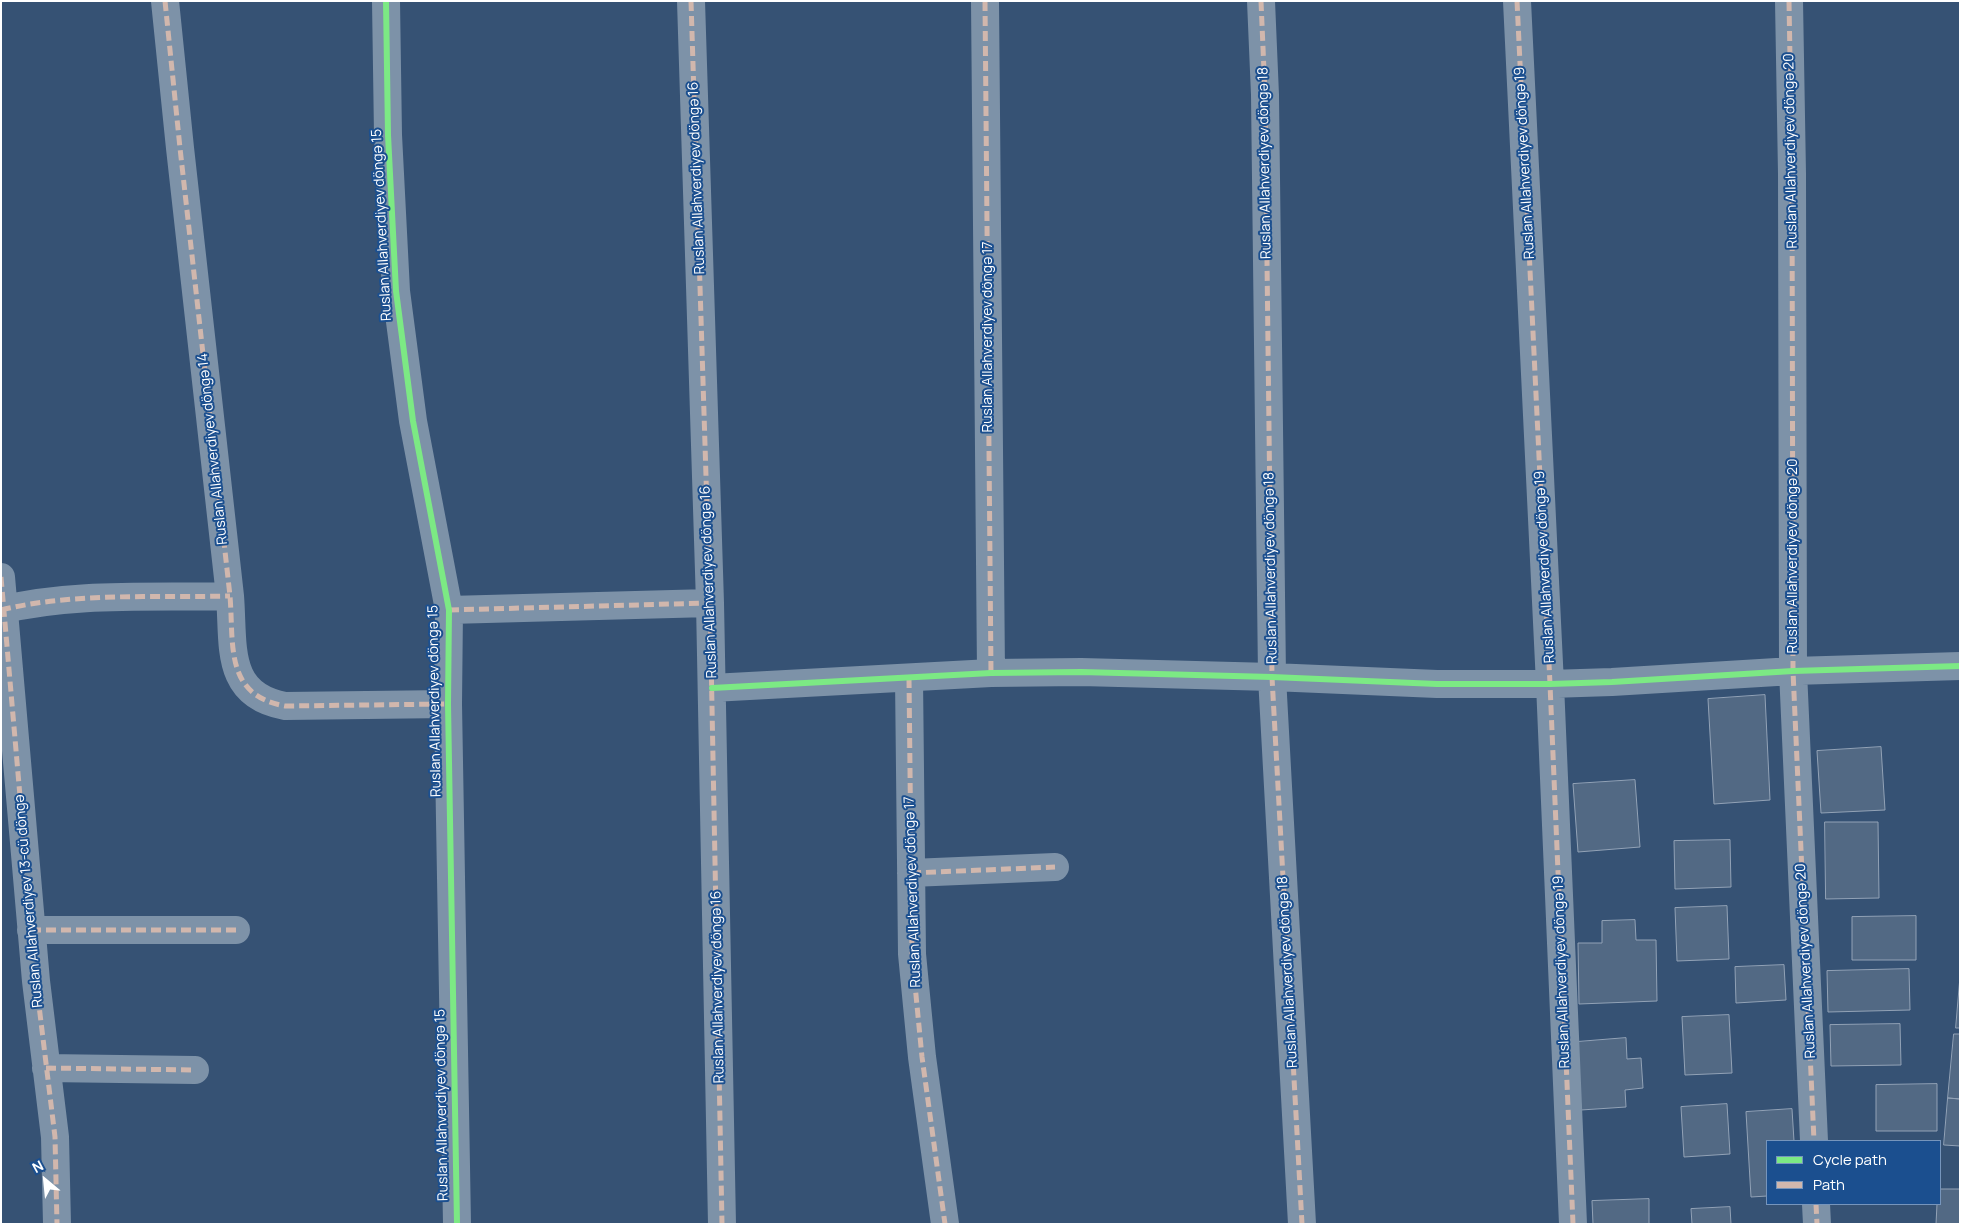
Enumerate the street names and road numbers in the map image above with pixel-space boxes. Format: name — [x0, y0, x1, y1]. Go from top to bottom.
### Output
street label: Ruslan Allahverdiyev döngə 20 — [1781, 53, 1801, 249]
street label: Ruslan Allahverdiyev döngə 19 — [1512, 66, 1538, 260]
street label: Ruslan Allahverdiyev döngə 18 — [1255, 67, 1275, 259]
street label: Ruslan Allahverdiyev döngə 16 — [685, 81, 709, 275]
street label: Ruslan Allahverdiyev döngə 15 — [369, 129, 395, 321]
street label: Ruslan Allahverdiyev döngə 17 — [980, 241, 996, 433]
street label: Ruslan Allahverdiyev döngə 14 — [195, 352, 231, 546]
street label: Ruslan Allahverdiyev döngə 20 — [1785, 458, 1801, 654]
street label: Ruslan Allahverdiyev döngə 19 — [1532, 470, 1558, 664]
street label: Ruslan Allahverdiyev döngə 18 — [1261, 472, 1281, 664]
street label: Ruslan Allahverdiyev döngə 16 — [697, 485, 721, 679]
street label: Ruslan Allahverdiyev döngə 15 — [425, 605, 445, 797]
street label: Ruslan Allahverdiyev 13-cü döngə — [11, 794, 47, 1008]
street label: Ruslan Allahverdiyev döngə 17 — [901, 796, 925, 988]
street label: Ruslan Allahverdiyev döngə 20 — [1793, 863, 1819, 1059]
street label: Ruslan Allahverdiyev döngə 19 — [1550, 875, 1574, 1069]
street label: Ruslan Allahverdiyev döngə 18 — [1275, 876, 1301, 1068]
street label: Ruslan Allahverdiyev döngə 16 — [708, 890, 728, 1084]
street label: Ruslan Allahverdiyev döngə 15 — [432, 1009, 452, 1201]

